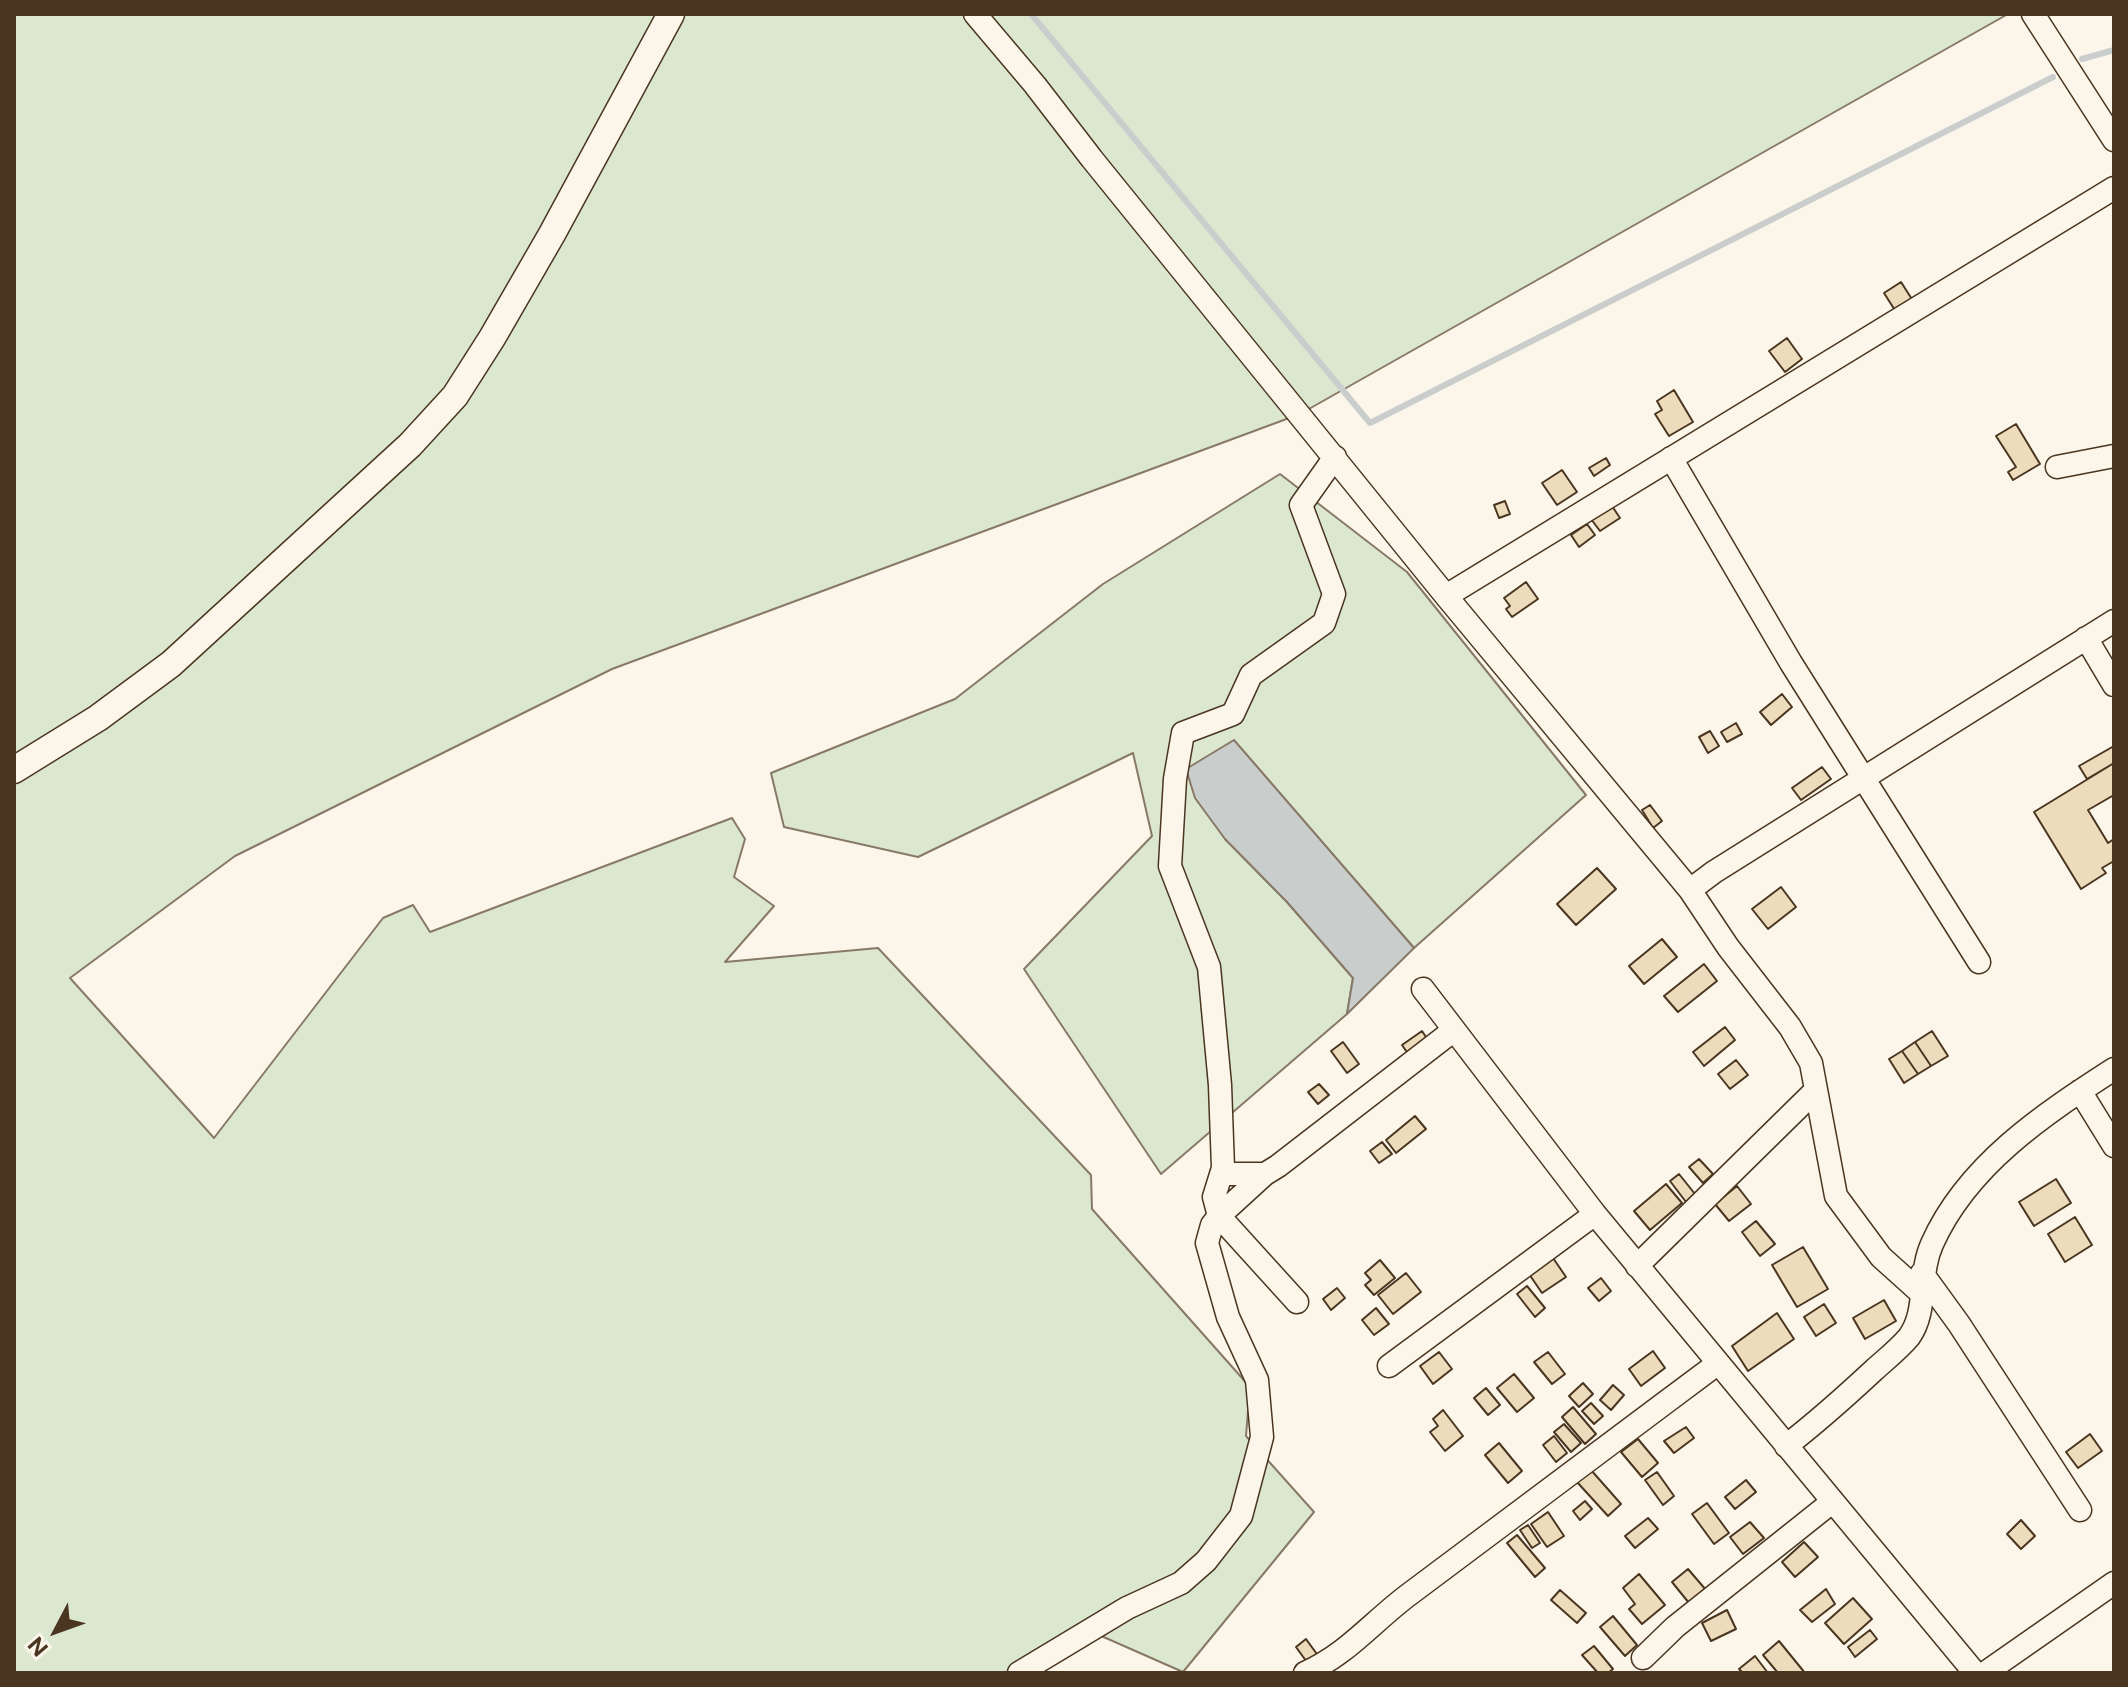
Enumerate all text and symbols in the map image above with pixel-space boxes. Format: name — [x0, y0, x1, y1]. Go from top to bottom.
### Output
north arrow — [16, 1591, 96, 1671]
text: N — [22, 1632, 53, 1662]

